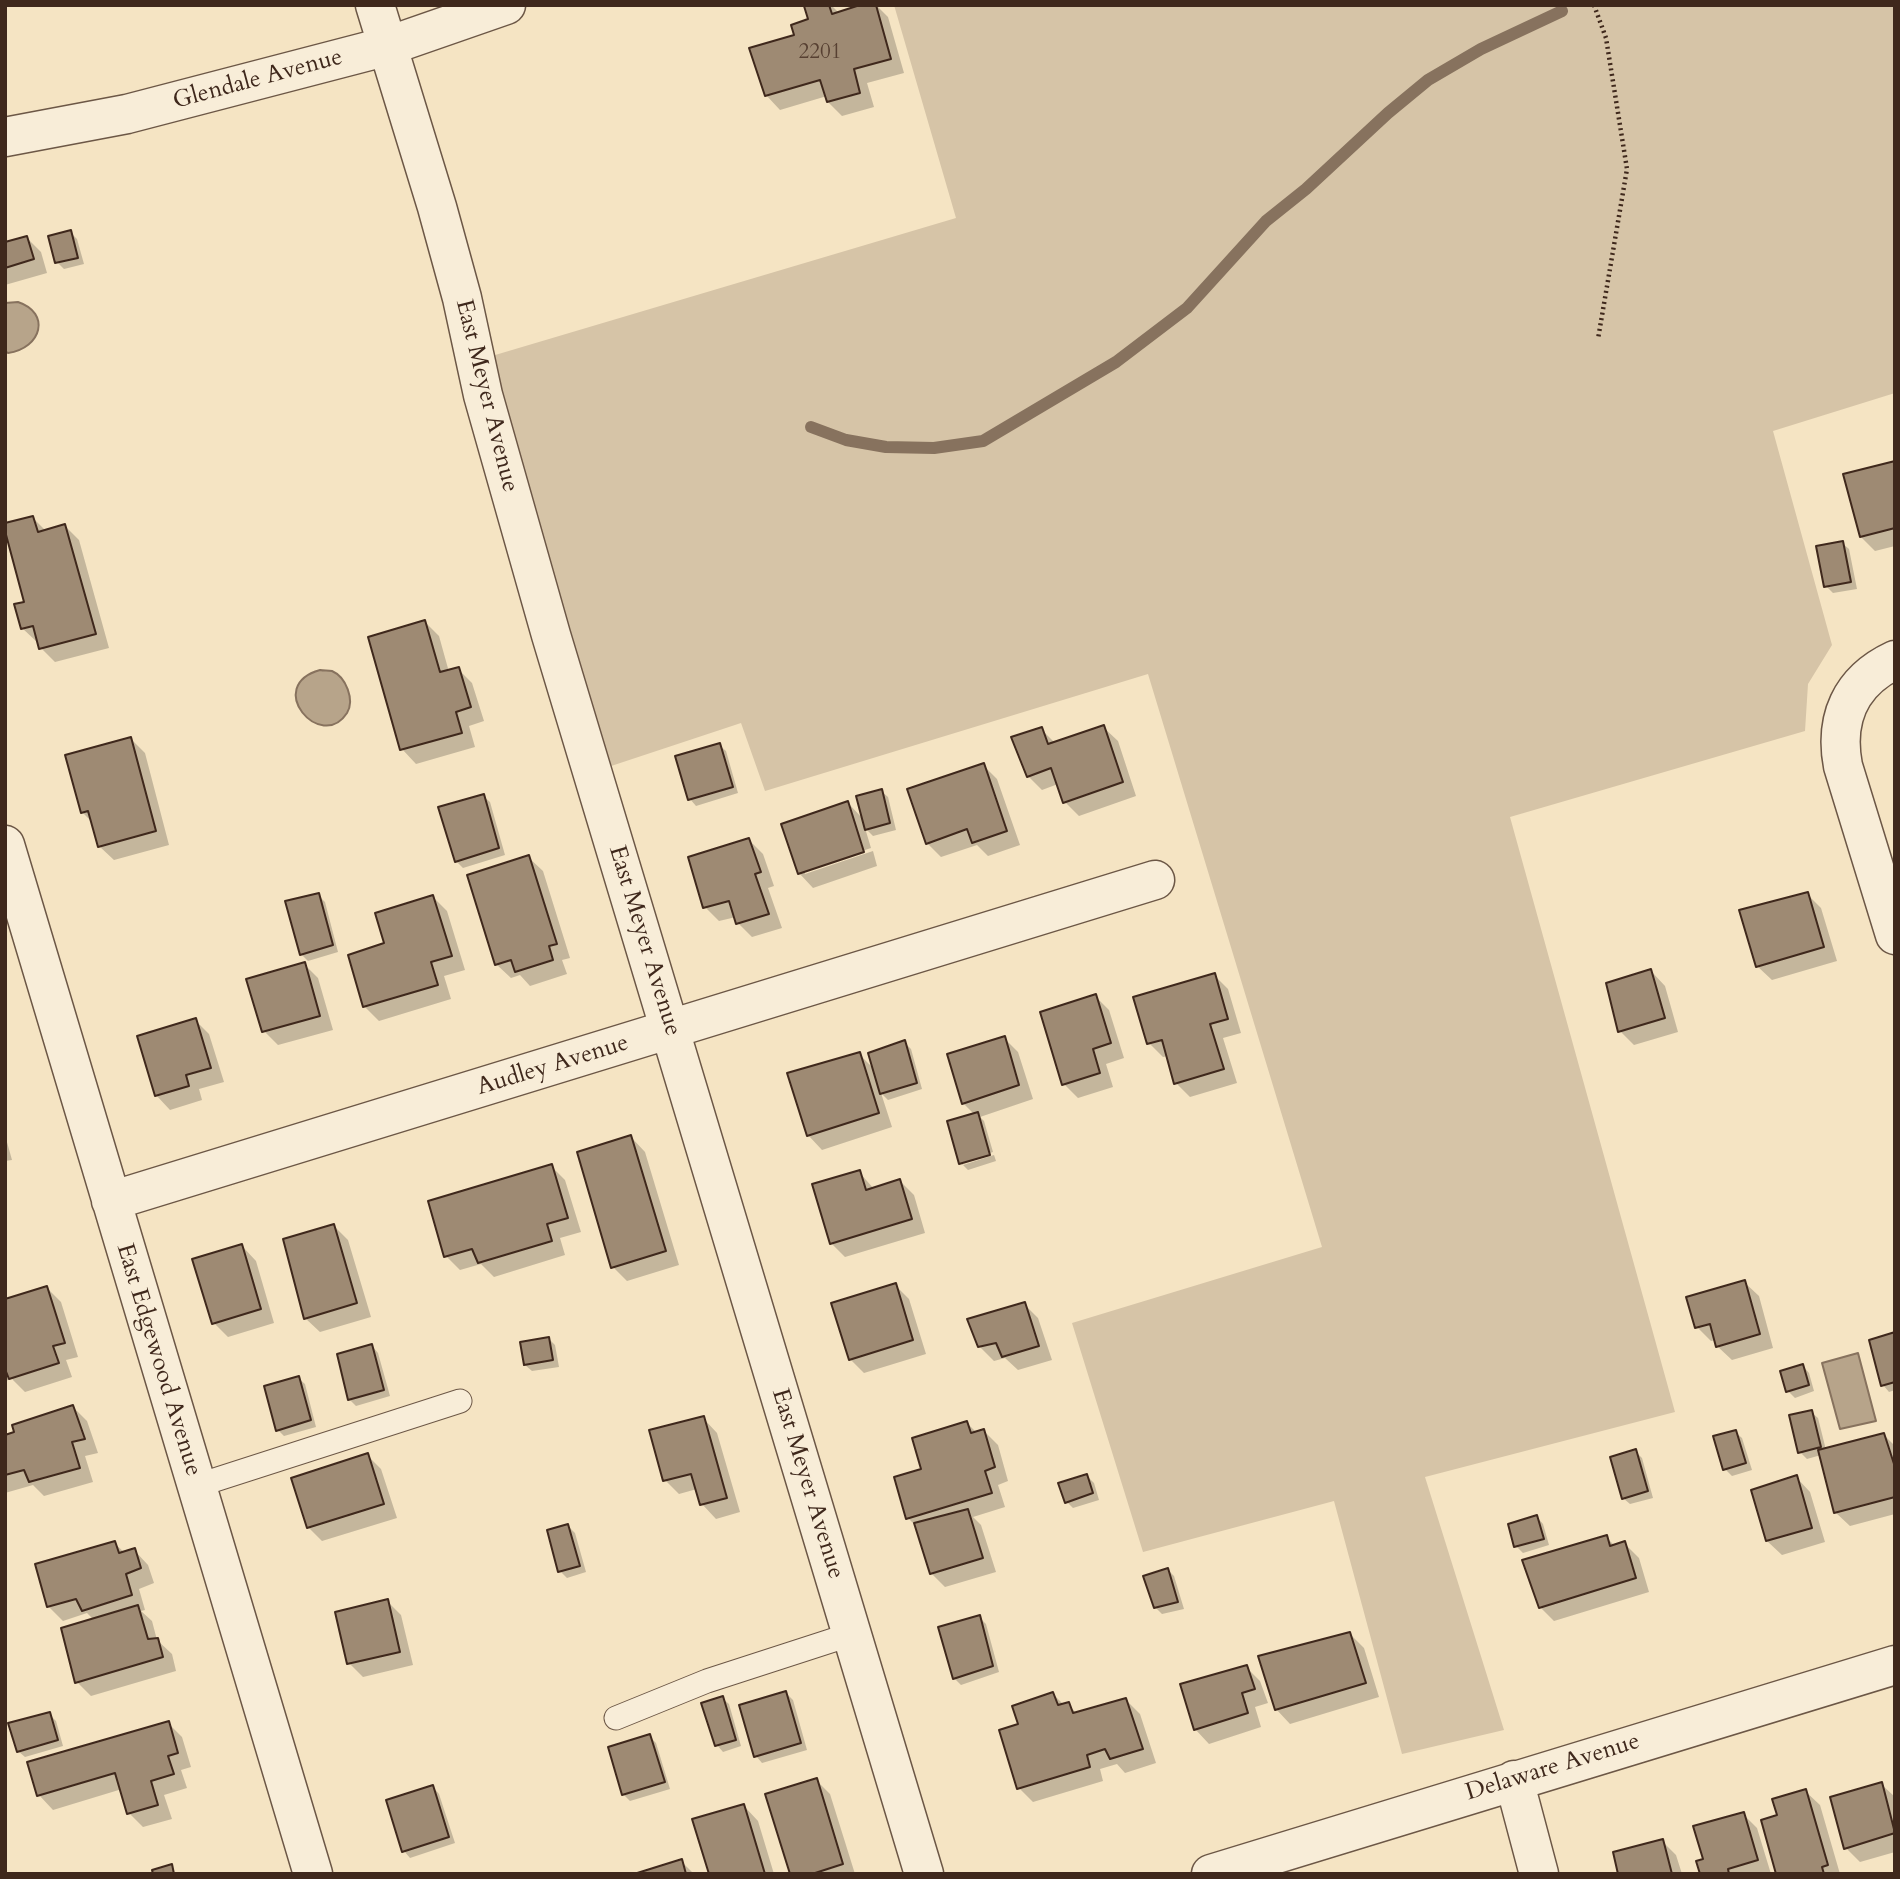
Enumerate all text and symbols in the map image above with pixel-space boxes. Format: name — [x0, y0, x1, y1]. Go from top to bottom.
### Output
house number: 2201 — [798, 40, 842, 66]
street label: Glendale Avenue — [170, 44, 346, 116]
street label: East Meyer Avenue — [448, 297, 524, 495]
street label: East Meyer Avenue — [601, 842, 687, 1040]
street label: Audley Avenue — [474, 1029, 632, 1103]
street label: East Edgewood Avenue — [109, 1240, 207, 1480]
street label: East Meyer Avenue — [764, 1385, 850, 1583]
street label: Delaware Avenue — [1463, 1728, 1643, 1808]

